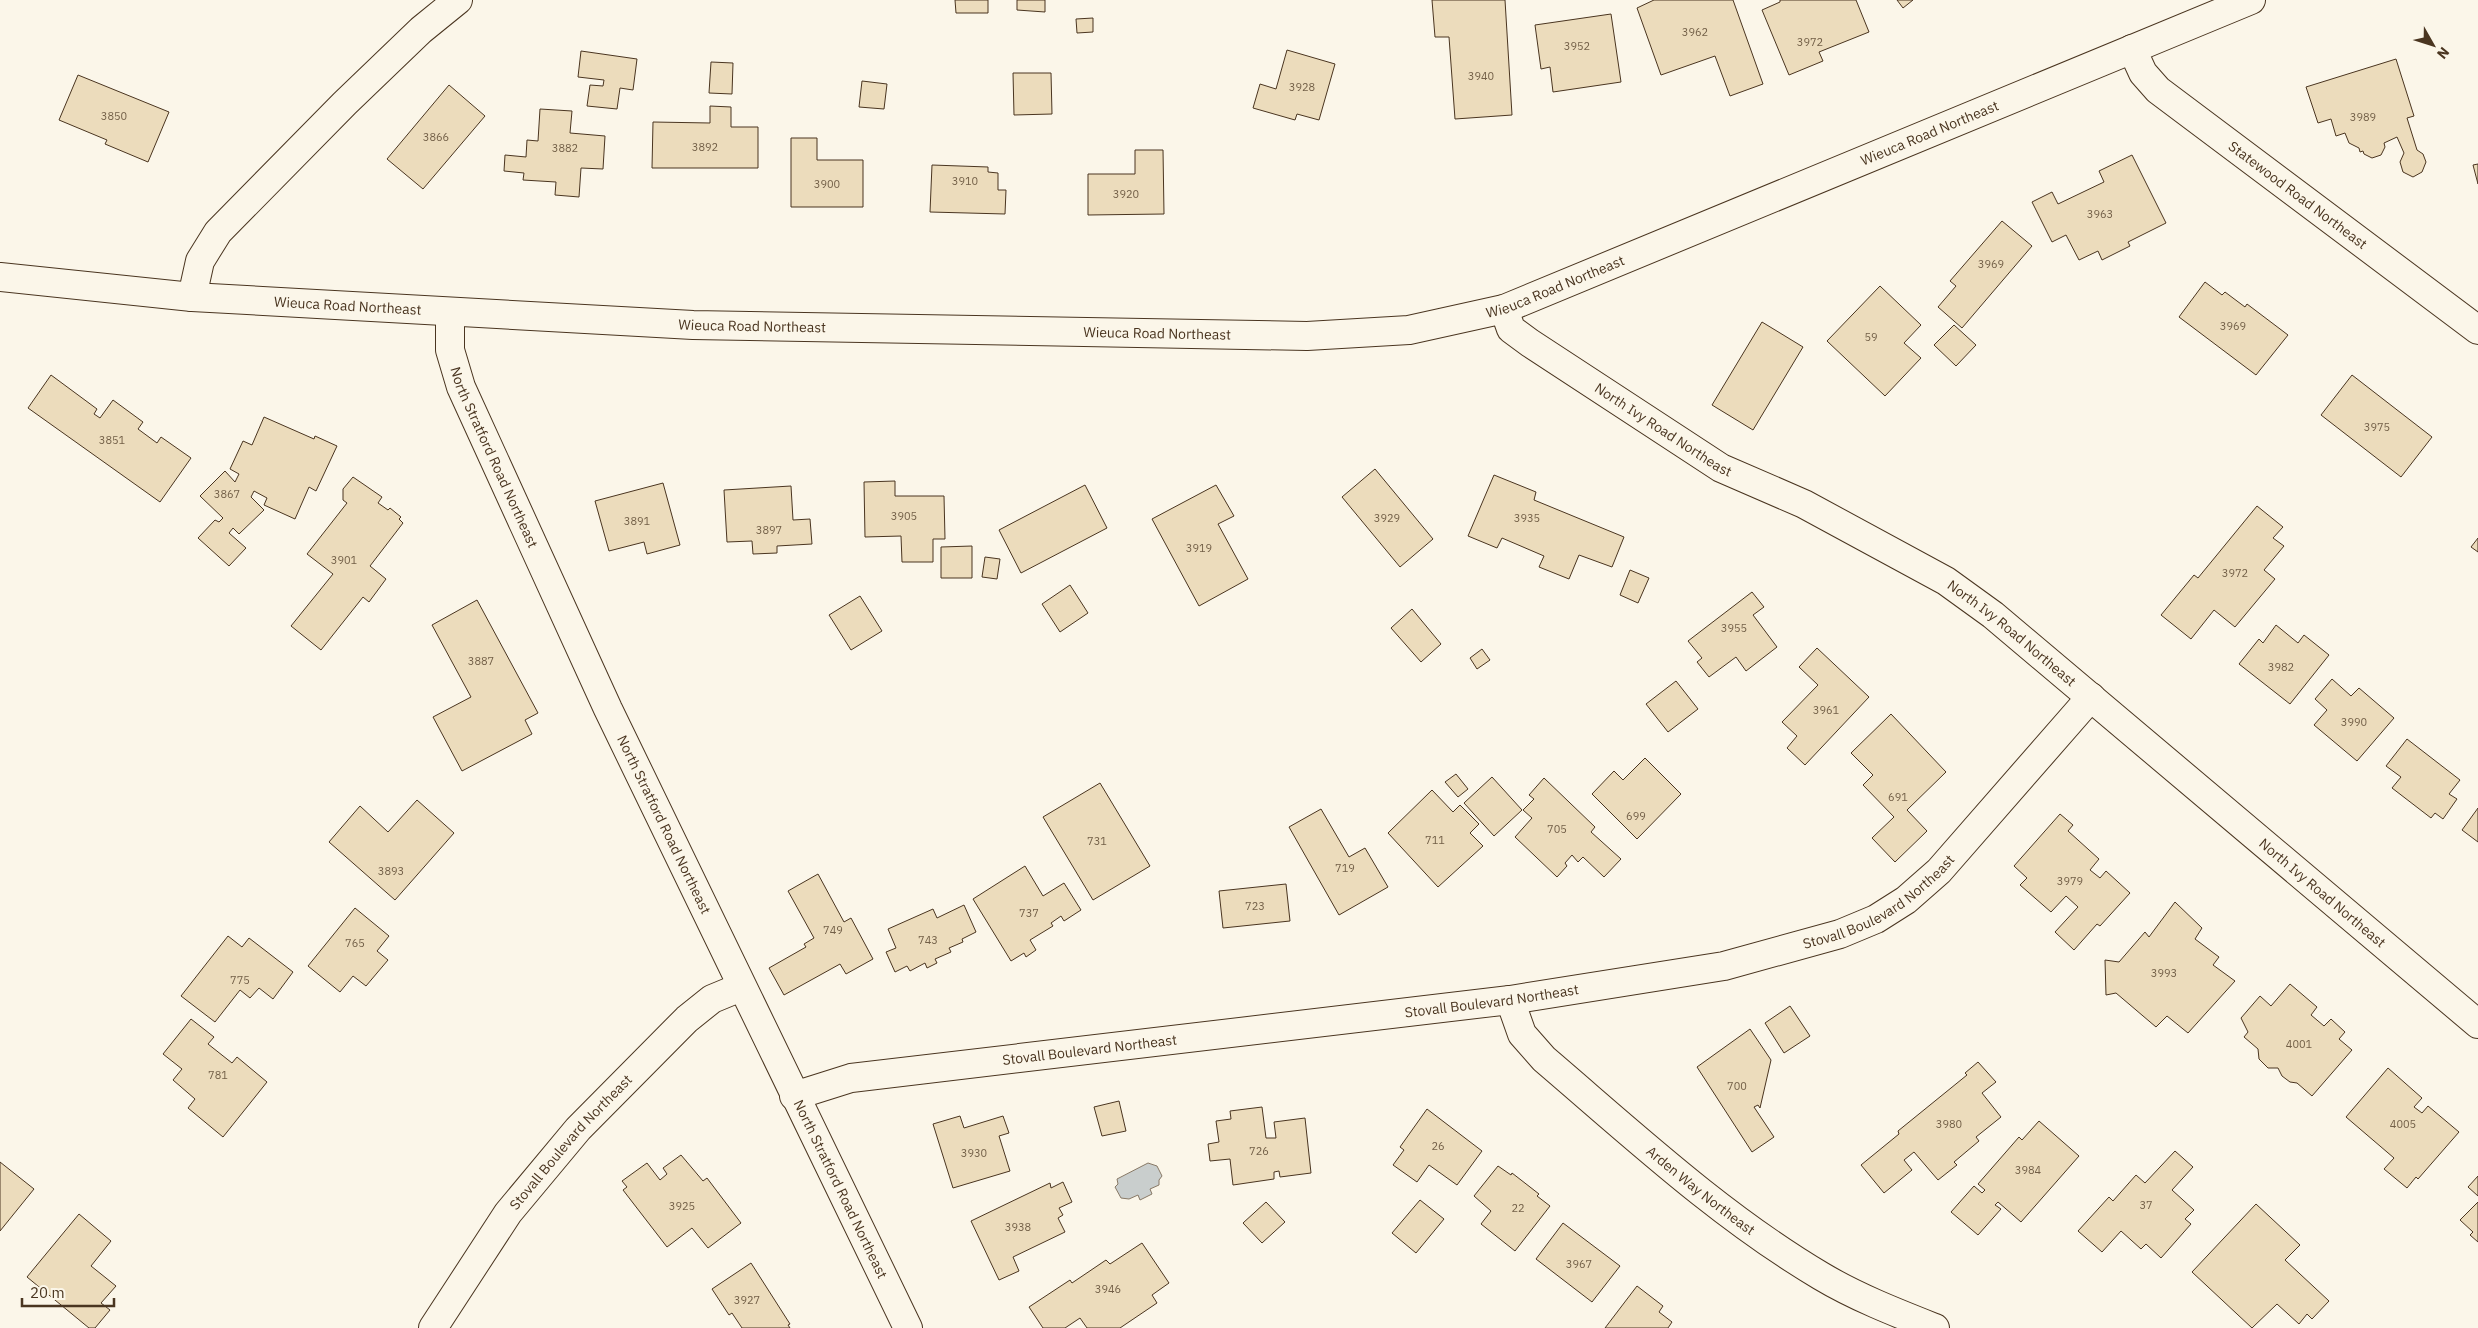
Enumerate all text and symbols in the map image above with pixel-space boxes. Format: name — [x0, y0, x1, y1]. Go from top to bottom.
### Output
north arrow — [2408, 20, 2458, 70]
house number: 3962 — [1682, 25, 1708, 39]
house number: 3972 — [1797, 35, 1823, 49]
house number: 3952 — [1564, 39, 1590, 53]
text: N — [2433, 44, 2453, 63]
house number: 3940 — [1468, 69, 1494, 83]
house number: 3928 — [1289, 80, 1315, 94]
street label: Wieuca Road Northeast — [1858, 96, 2001, 169]
house number: 3850 — [101, 109, 127, 123]
house number: 3989 — [2350, 110, 2376, 124]
house number: 3866 — [423, 130, 449, 144]
street label: Statewood Road Northeast — [2225, 137, 2371, 253]
house number: 3892 — [692, 140, 718, 154]
house number: 3882 — [552, 141, 578, 155]
house number: 3910 — [952, 174, 978, 188]
house number: 3900 — [814, 177, 840, 191]
house number: 3920 — [1113, 187, 1139, 201]
house number: 3963 — [2087, 207, 2113, 221]
street label: Wieuca Road Northeast — [1484, 251, 1627, 322]
house number: 3969 — [1978, 257, 2004, 271]
street label: Wieuca Road Northeast — [274, 293, 422, 319]
street label: Wieuca Road Northeast — [678, 315, 826, 336]
house number: 3969 — [2220, 319, 2246, 333]
street label: Wieuca Road Northeast — [1083, 323, 1231, 344]
house number: 59 — [1864, 330, 1878, 344]
street label: North Stratford Road Northeast — [446, 364, 542, 551]
street label: North Ivy Road Northeast — [1591, 379, 1735, 481]
house number: 3975 — [2364, 420, 2390, 434]
house number: 3851 — [99, 433, 126, 447]
house number: 3867 — [214, 487, 240, 501]
house number: 3905 — [891, 509, 917, 523]
house number: 3929 — [1374, 511, 1400, 525]
house number: 3935 — [1514, 511, 1540, 525]
house number: 3891 — [624, 514, 651, 528]
house number: 3897 — [756, 523, 782, 537]
house number: 3919 — [1186, 541, 1212, 555]
house number: 3901 — [331, 553, 358, 567]
house number: 3972 — [2222, 566, 2248, 580]
street label: North Ivy Road Northeast — [1944, 576, 2080, 690]
house number: 3955 — [1721, 621, 1747, 635]
house number: 3887 — [468, 654, 494, 668]
house number: 3982 — [2268, 660, 2294, 674]
house number: 3961 — [1813, 703, 1840, 717]
house number: 3990 — [2341, 715, 2367, 729]
street label: North Stratford Road Northeast — [613, 732, 715, 917]
house number: 691 — [1888, 790, 1908, 804]
house number: 699 — [1626, 809, 1646, 823]
house number: 705 — [1547, 822, 1567, 836]
house number: 711 — [1425, 833, 1445, 847]
house number: 731 — [1087, 834, 1107, 848]
street label: North Ivy Road Northeast — [2255, 834, 2389, 951]
street label: Stovall Boulevard Northeast — [1801, 851, 1958, 953]
house number: 719 — [1335, 861, 1355, 875]
house number: 3893 — [378, 864, 404, 878]
house number: 3979 — [2057, 874, 2083, 888]
house number: 723 — [1245, 899, 1265, 913]
house number: 737 — [1019, 906, 1039, 920]
house number: 749 — [823, 923, 843, 937]
house number: 743 — [918, 933, 938, 947]
house number: 765 — [345, 936, 365, 950]
house number: 3993 — [2151, 966, 2177, 980]
house number: 775 — [230, 973, 250, 987]
street label: Stovall Boulevard Northeast — [1403, 980, 1580, 1021]
street label: Stovall Boulevard Northeast — [1001, 1030, 1178, 1069]
house number: 4001 — [2286, 1037, 2313, 1051]
house number: 781 — [208, 1068, 228, 1082]
street label: Stovall Boulevard Northeast — [506, 1071, 636, 1213]
house number: 700 — [1727, 1079, 1747, 1093]
street label: North Stratford Road Northeast — [790, 1097, 892, 1281]
house number: 3980 — [1936, 1117, 1962, 1131]
house number: 4005 — [2390, 1117, 2416, 1131]
house number: 26 — [1431, 1139, 1445, 1153]
street label: Arden Way Northeast — [1643, 1142, 1759, 1239]
house number: 726 — [1249, 1144, 1269, 1158]
house number: 3930 — [961, 1146, 987, 1160]
house number: 3984 — [2015, 1163, 2042, 1177]
house number: 37 — [2139, 1198, 2153, 1212]
house number: 3925 — [669, 1199, 695, 1213]
house number: 22 — [1511, 1201, 1525, 1215]
house number: 3938 — [1005, 1220, 1031, 1234]
house number: 3967 — [1566, 1257, 1592, 1271]
scale bar — [22, 1276, 115, 1308]
house number: 3946 — [1095, 1282, 1121, 1296]
text: 20 m — [30, 1283, 65, 1302]
house number: 3927 — [734, 1293, 760, 1307]

